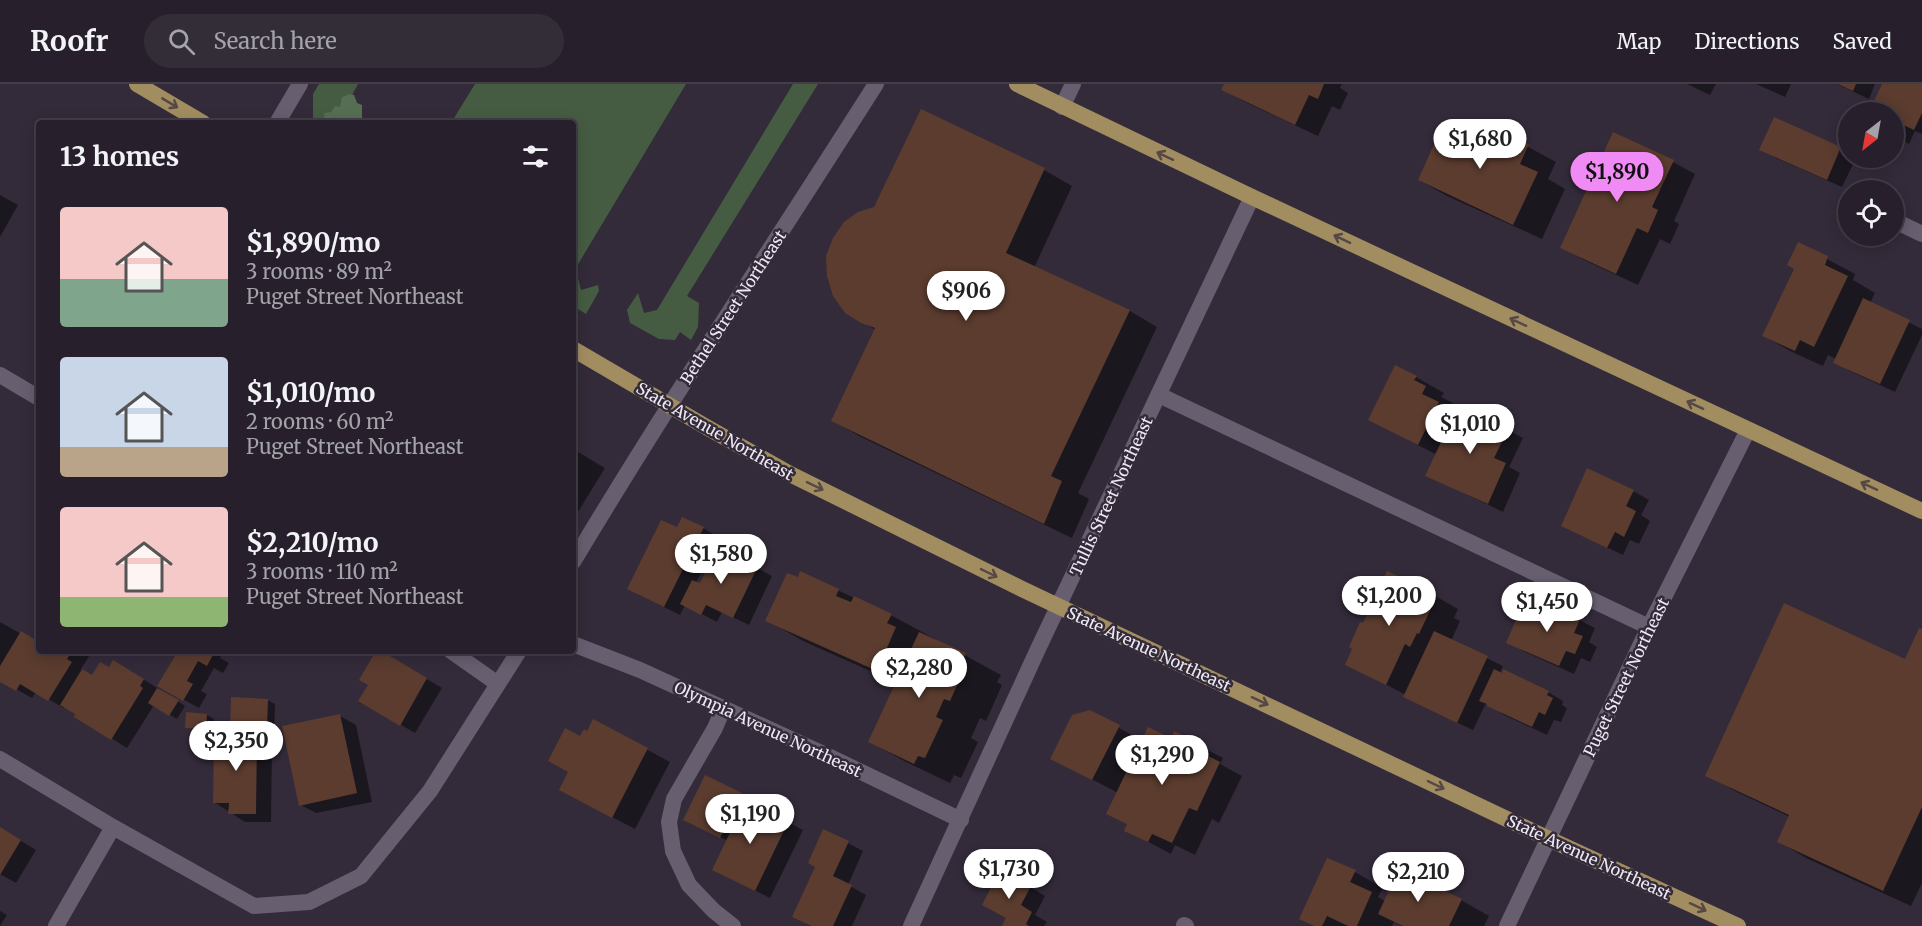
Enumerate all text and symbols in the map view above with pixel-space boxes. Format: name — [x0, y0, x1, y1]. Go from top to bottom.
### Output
search box — [144, 14, 564, 68]
text: Roofr — [30, 23, 108, 59]
icon: search — [165, 25, 198, 58]
text: Search here — [213, 27, 337, 55]
text: Map — [1617, 28, 1661, 55]
text: Directions — [1694, 28, 1799, 55]
text: Saved — [1832, 28, 1892, 55]
one-way arrow — [161, 98, 178, 110]
north arrow — [1838, 102, 1904, 168]
map controls — [1838, 102, 1904, 246]
pin: $1,680 — [1431, 119, 1529, 170]
text: $1,680 — [1447, 126, 1513, 151]
text: 13 homes — [60, 140, 179, 173]
icon: filters — [519, 140, 552, 173]
one-way arrow — [1157, 149, 1175, 161]
pin: $1,890 — [1568, 152, 1666, 203]
text: $1,890 — [1584, 159, 1650, 184]
button: locate — [1838, 180, 1904, 246]
text: $1,890/mo — [246, 226, 380, 259]
street label: Bethel Street Northeast — [676, 226, 791, 388]
icon: home — [108, 231, 180, 303]
one-way arrow — [1333, 232, 1351, 244]
text: 3 rooms · 89 m² — [246, 259, 392, 284]
pin: $906 — [930, 271, 1002, 322]
text: $906 — [941, 278, 991, 303]
text: Puget Street Northeast — [246, 284, 464, 309]
one-way arrow — [1510, 315, 1528, 327]
text: $1,010/mo — [246, 376, 375, 409]
street label: State Avenue Northeast — [633, 378, 798, 485]
icon: home — [108, 381, 180, 453]
one-way arrow — [1686, 398, 1704, 410]
pin: $1,010 — [1421, 404, 1519, 455]
text: 2 rooms · 60 m² — [246, 409, 393, 434]
text: $1,010 — [1439, 411, 1501, 436]
street label: Tullis Street Northeast — [1065, 412, 1157, 579]
text: Puget Street Northeast — [246, 434, 464, 459]
one-way arrow — [1860, 480, 1878, 491]
one-way arrow — [805, 481, 823, 493]
text: $2,210/mo — [246, 526, 378, 559]
icon: home — [108, 531, 180, 603]
pin: $1,580 — [672, 534, 770, 585]
text: $1,580 — [689, 541, 753, 566]
text: 3 rooms · 110 m² — [246, 559, 398, 584]
one-way arrow — [980, 568, 998, 579]
pin: $1,200 — [1340, 576, 1438, 627]
pin: $1,450 — [1498, 582, 1596, 633]
text: $1,200 — [1356, 583, 1422, 608]
text: Puget Street Northeast — [246, 584, 464, 609]
text: $1,450 — [1515, 589, 1579, 614]
street label: Puget Street Northeast — [1579, 594, 1673, 760]
street label: State Avenue Northeast — [1064, 602, 1235, 696]
pin: $2,280 — [870, 648, 968, 699]
text: $2,280 — [885, 655, 953, 680]
street label: Olympia Avenue Northeast — [671, 677, 866, 782]
one-way arrow — [1251, 696, 1269, 708]
pin: $2,350 — [187, 721, 285, 772]
text: $2,350 — [203, 728, 269, 753]
pin: $1,290 — [1113, 735, 1211, 786]
text: $1,290 — [1129, 742, 1195, 767]
one-way arrow — [1427, 780, 1445, 792]
pin: $1,190 — [701, 794, 799, 845]
text: $1,190 — [719, 801, 781, 826]
street label: State Avenue Northeast — [1504, 810, 1675, 904]
pin: $1,730 — [960, 849, 1058, 900]
pin: $2,210 — [1369, 852, 1467, 903]
text: $1,730 — [978, 856, 1040, 881]
text: $2,210 — [1386, 859, 1450, 884]
one-way arrow — [1688, 902, 1706, 914]

